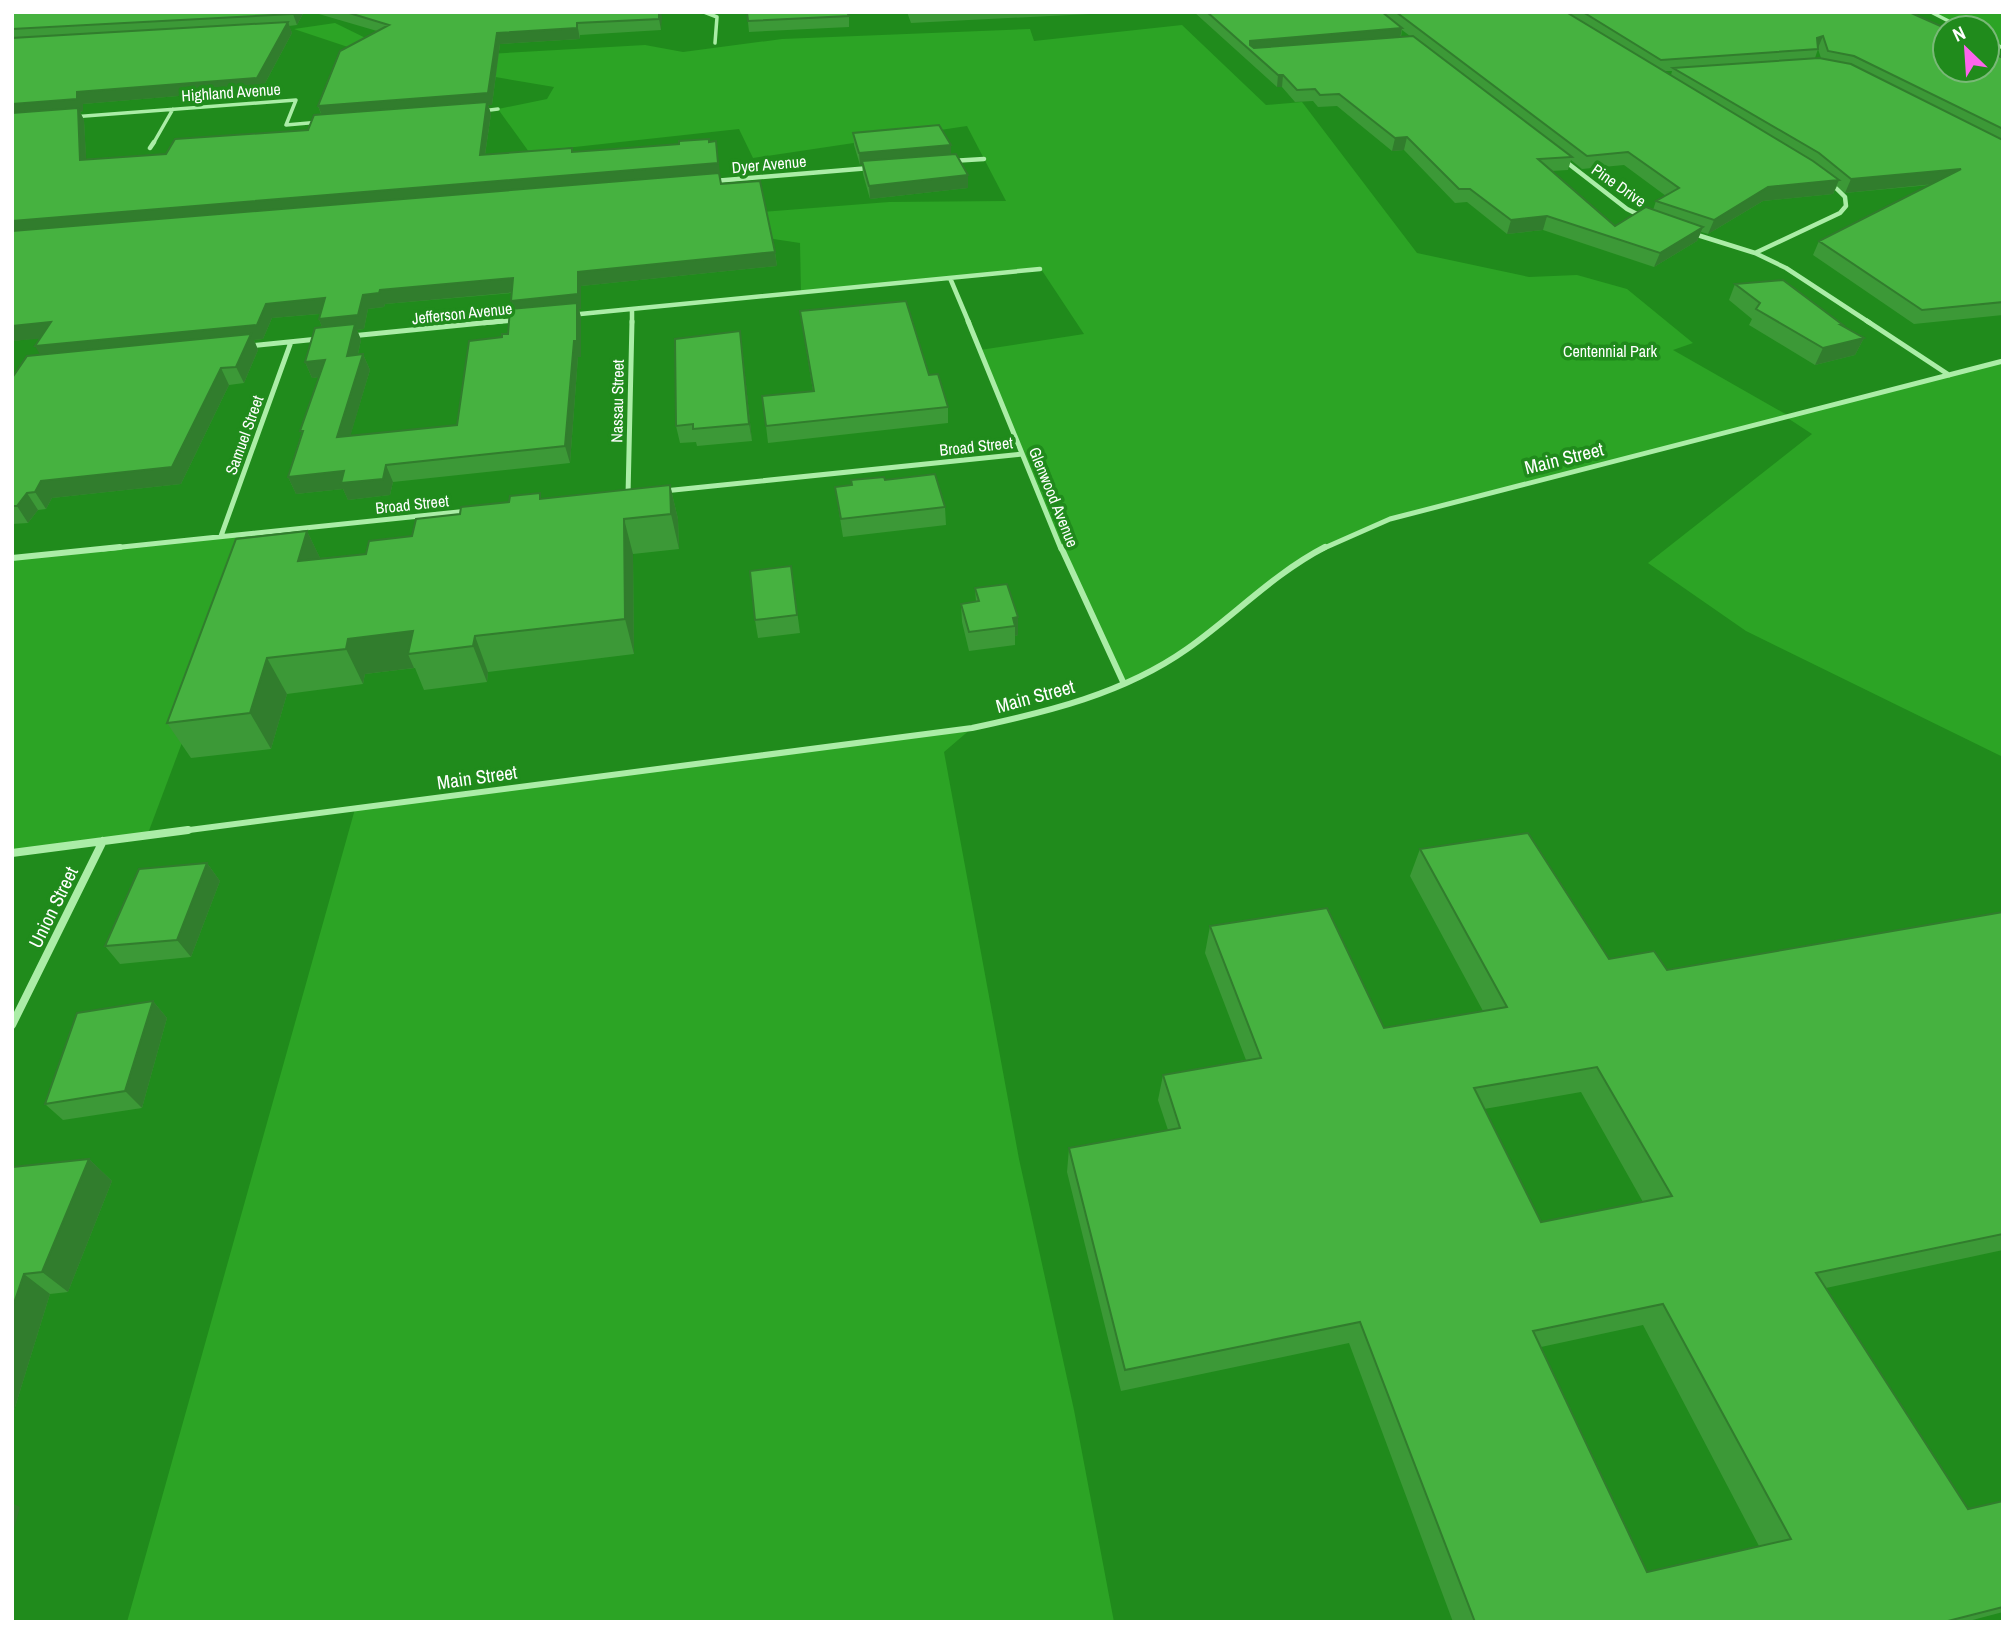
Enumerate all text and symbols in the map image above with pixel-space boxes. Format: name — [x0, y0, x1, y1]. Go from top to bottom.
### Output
north arrow — [1931, 14, 2001, 84]
text: N — [1948, 19, 1969, 48]
street label: Highland Avenue — [180, 78, 282, 106]
street label: Dyer Avenue — [731, 150, 807, 178]
street label: Pine Drive — [1587, 158, 1651, 212]
street label: Jefferson Avenue — [411, 297, 513, 329]
park label: Centennial Park — [1563, 340, 1657, 362]
street label: Nassau Street — [605, 359, 629, 443]
street label: Samuel Street — [219, 392, 269, 478]
street label: Broad Street — [938, 431, 1014, 461]
street label: Main Street — [1522, 435, 1607, 480]
street label: Glenwood Avenue — [1024, 444, 1084, 550]
street label: Broad Street — [374, 489, 450, 519]
street label: Main Street — [993, 673, 1078, 719]
street label: Main Street — [435, 758, 519, 795]
street label: Union Street — [22, 861, 84, 952]

